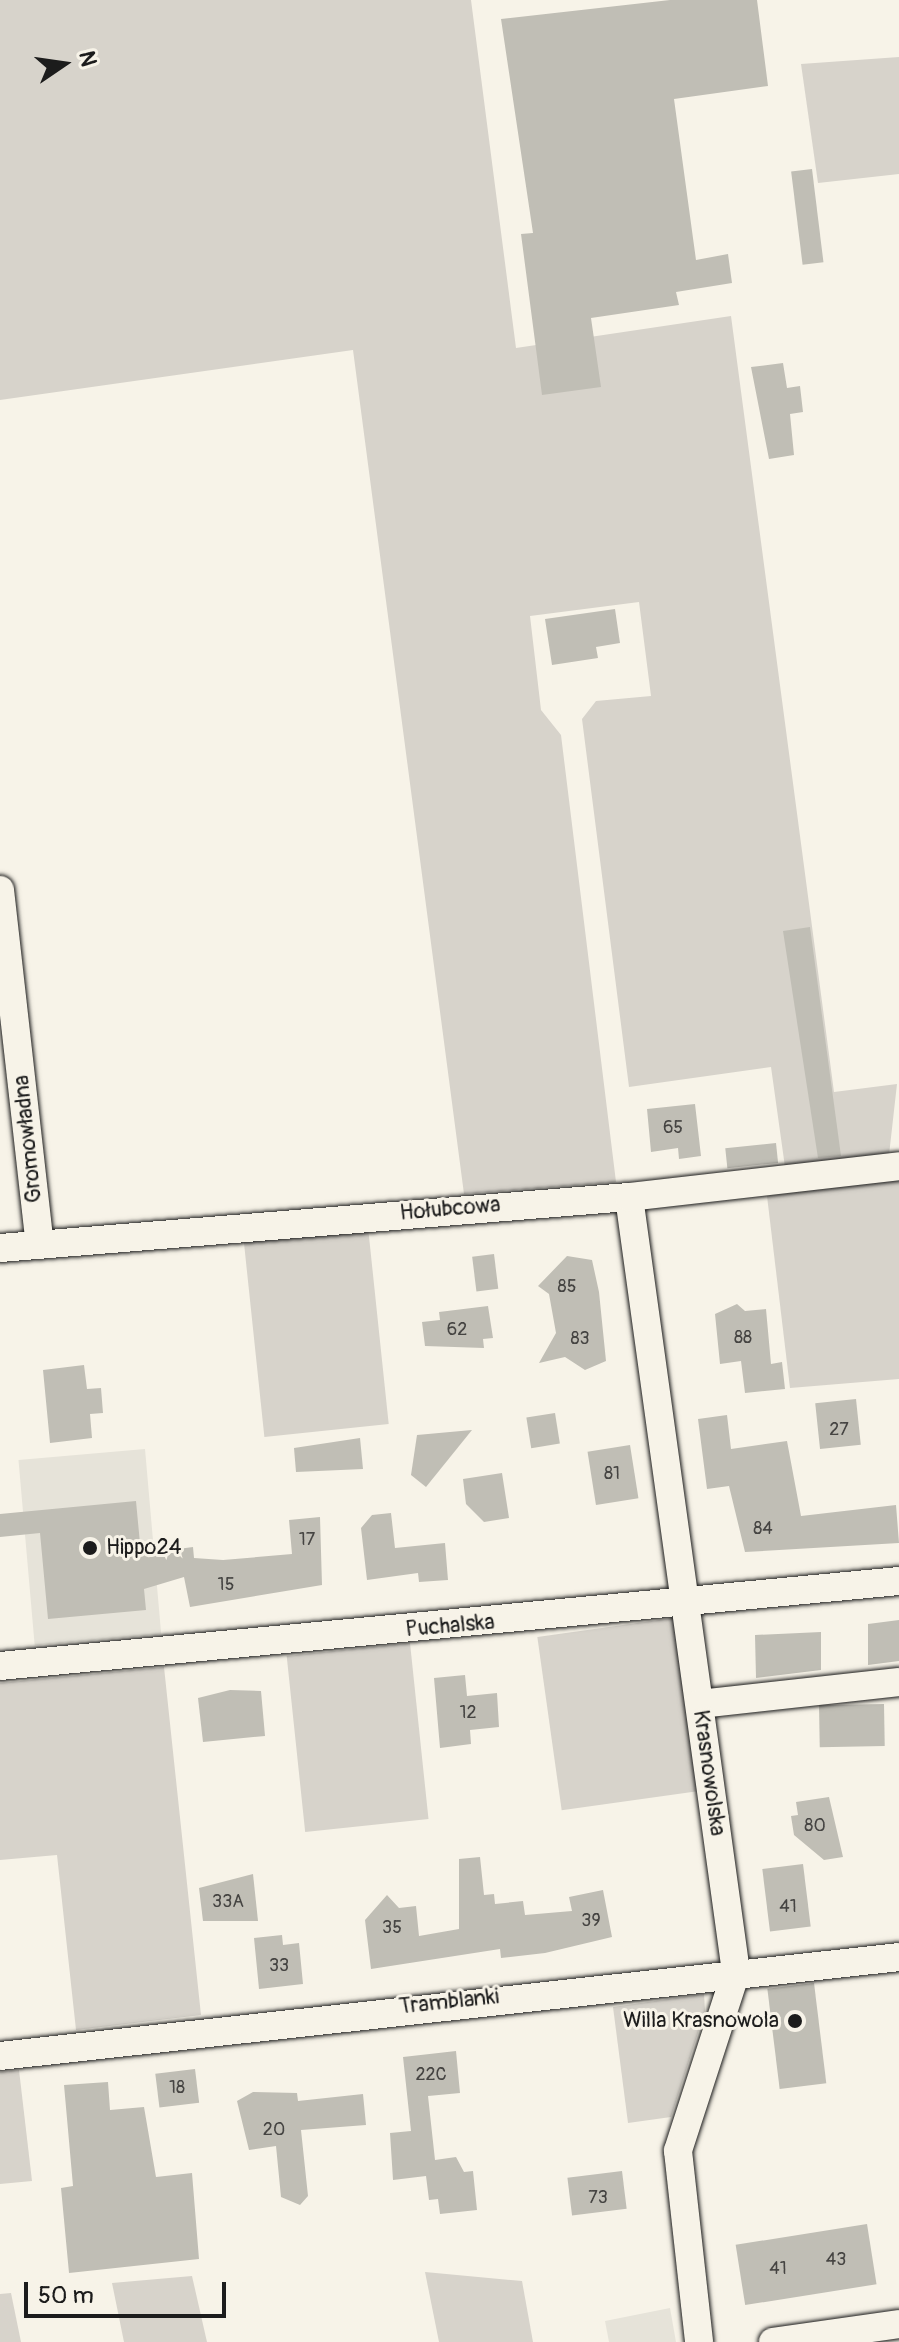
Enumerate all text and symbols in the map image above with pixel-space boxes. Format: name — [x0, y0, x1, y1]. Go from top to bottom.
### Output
north arrow — [24, 24, 104, 104]
text: N — [72, 48, 103, 69]
street label: Gromowładna — [8, 1074, 48, 1204]
house number: 65 — [663, 1117, 683, 1139]
street label: Hołubcowa — [399, 1191, 501, 1227]
house number: 85 — [558, 1276, 576, 1298]
house number: 62 — [447, 1319, 467, 1341]
house number: 88 — [734, 1327, 752, 1349]
house number: 83 — [570, 1328, 590, 1350]
house number: 27 — [829, 1419, 849, 1441]
house number: 81 — [604, 1463, 620, 1485]
house number: 84 — [753, 1518, 773, 1540]
house number: 17 — [299, 1529, 315, 1551]
place label: Hippo24 — [106, 1535, 181, 1561]
marker: Hippo24 — [81, 1539, 99, 1557]
house number: 15 — [218, 1574, 234, 1596]
street label: Puchalska — [404, 1609, 496, 1643]
house number: 12 — [459, 1702, 477, 1724]
street label: Krasnowolska — [687, 1708, 731, 1838]
house number: 80 — [804, 1815, 826, 1837]
house number: 33A — [212, 1891, 244, 1913]
house number: 41 — [779, 1896, 797, 1918]
house number: 39 — [581, 1910, 601, 1932]
house number: 35 — [382, 1917, 402, 1939]
house number: 33 — [269, 1955, 289, 1977]
street label: Tramblanki — [398, 1984, 500, 2020]
place label: Willa Krasnowola — [623, 2008, 779, 2034]
marker: Willa Krasnowola — [786, 2012, 804, 2030]
house number: 22C — [415, 2064, 447, 2086]
house number: 18 — [169, 2077, 185, 2099]
house number: 20 — [263, 2119, 285, 2141]
house number: 73 — [588, 2187, 608, 2209]
house number: 43 — [826, 2249, 846, 2271]
house number: 41 — [769, 2258, 787, 2280]
scale bar — [28, 2266, 230, 2316]
text: 50 m — [38, 2281, 94, 2310]

